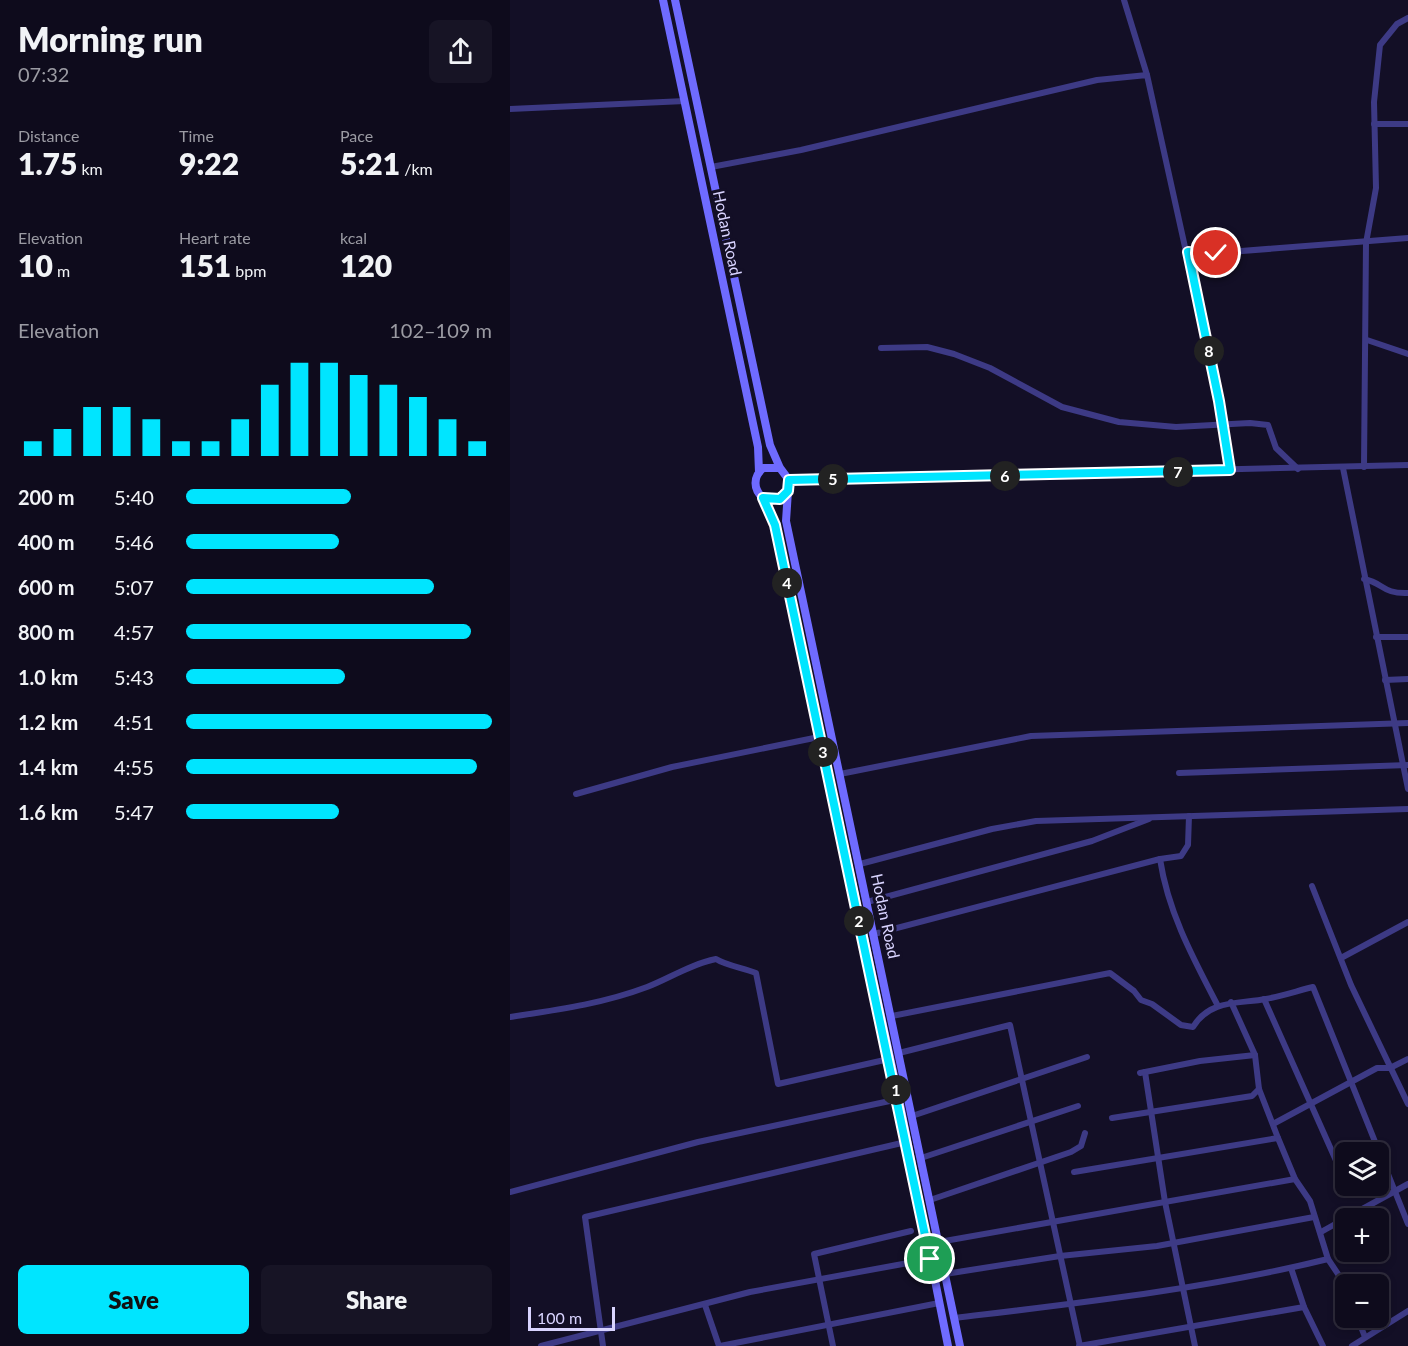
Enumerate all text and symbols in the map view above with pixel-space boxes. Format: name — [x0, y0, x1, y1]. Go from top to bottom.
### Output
text: Morning run — [18, 19, 203, 59]
button: share — [429, 20, 492, 83]
text: 07:32 — [18, 62, 69, 86]
text: Distance — [18, 126, 79, 145]
text: Time — [179, 126, 214, 145]
text: Pace — [340, 126, 373, 145]
text: 1.75 — [18, 145, 77, 181]
text: 9:22 — [179, 145, 239, 181]
text: 5:21 — [340, 145, 400, 181]
text: km — [77, 159, 103, 178]
text: /km — [400, 159, 433, 178]
street label: Hodan Road — [710, 189, 746, 277]
pin — [1190, 227, 1241, 278]
text: Elevation — [18, 228, 83, 247]
text: Heart rate — [179, 228, 251, 247]
text: kcal — [340, 228, 367, 247]
icon: check — [1199, 236, 1232, 269]
text: 10 — [18, 247, 53, 283]
text: 151 — [179, 247, 231, 283]
text: 120 — [340, 247, 392, 283]
text: m — [53, 261, 70, 280]
text: bpm — [231, 261, 266, 280]
text: Elevation — [18, 318, 99, 342]
text: 102–109 m — [389, 318, 492, 342]
pin: 8 — [1194, 336, 1224, 366]
text: 8 — [1204, 341, 1214, 360]
pin: 7 — [1163, 457, 1193, 487]
pin: 6 — [990, 461, 1020, 491]
text: 7 — [1173, 462, 1183, 481]
pin: 5 — [818, 464, 848, 494]
text: 6 — [1000, 466, 1010, 485]
text: 5 — [828, 469, 838, 488]
text: 200 m — [18, 485, 74, 509]
text: 5:40 — [114, 485, 154, 509]
text: 400 m — [18, 530, 74, 554]
text: 5:46 — [114, 530, 154, 554]
pin: 4 — [772, 568, 802, 598]
text: 4 — [782, 573, 792, 592]
text: 600 m — [18, 575, 74, 599]
text: 5:07 — [114, 575, 154, 599]
text: 800 m — [18, 620, 74, 644]
text: 4:57 — [114, 620, 154, 644]
text: 1.0 km — [18, 665, 78, 689]
text: 5:43 — [114, 665, 154, 689]
text: 1.2 km — [18, 710, 78, 734]
text: 4:51 — [114, 710, 154, 734]
pin: 3 — [808, 737, 838, 767]
text: 3 — [818, 742, 828, 761]
text: 1.4 km — [18, 755, 78, 779]
text: 4:55 — [114, 755, 154, 779]
text: 1.6 km — [18, 800, 78, 824]
text: 5:47 — [114, 800, 154, 824]
street label: Hodan Road — [868, 872, 904, 960]
pin: 2 — [844, 906, 874, 936]
text: 2 — [854, 911, 864, 930]
pin: 1 — [881, 1075, 911, 1105]
text: 1 — [891, 1080, 901, 1099]
map controls — [1335, 1142, 1389, 1328]
button: layers — [1335, 1142, 1389, 1196]
button: + — [1335, 1208, 1389, 1262]
pin — [904, 1233, 955, 1284]
icon: arrive — [913, 1242, 946, 1275]
button: Save — [18, 1265, 249, 1334]
button: Share — [261, 1265, 492, 1334]
button: − — [1335, 1274, 1389, 1328]
scale bar — [528, 1304, 615, 1332]
text: 100 m — [537, 1308, 582, 1327]

